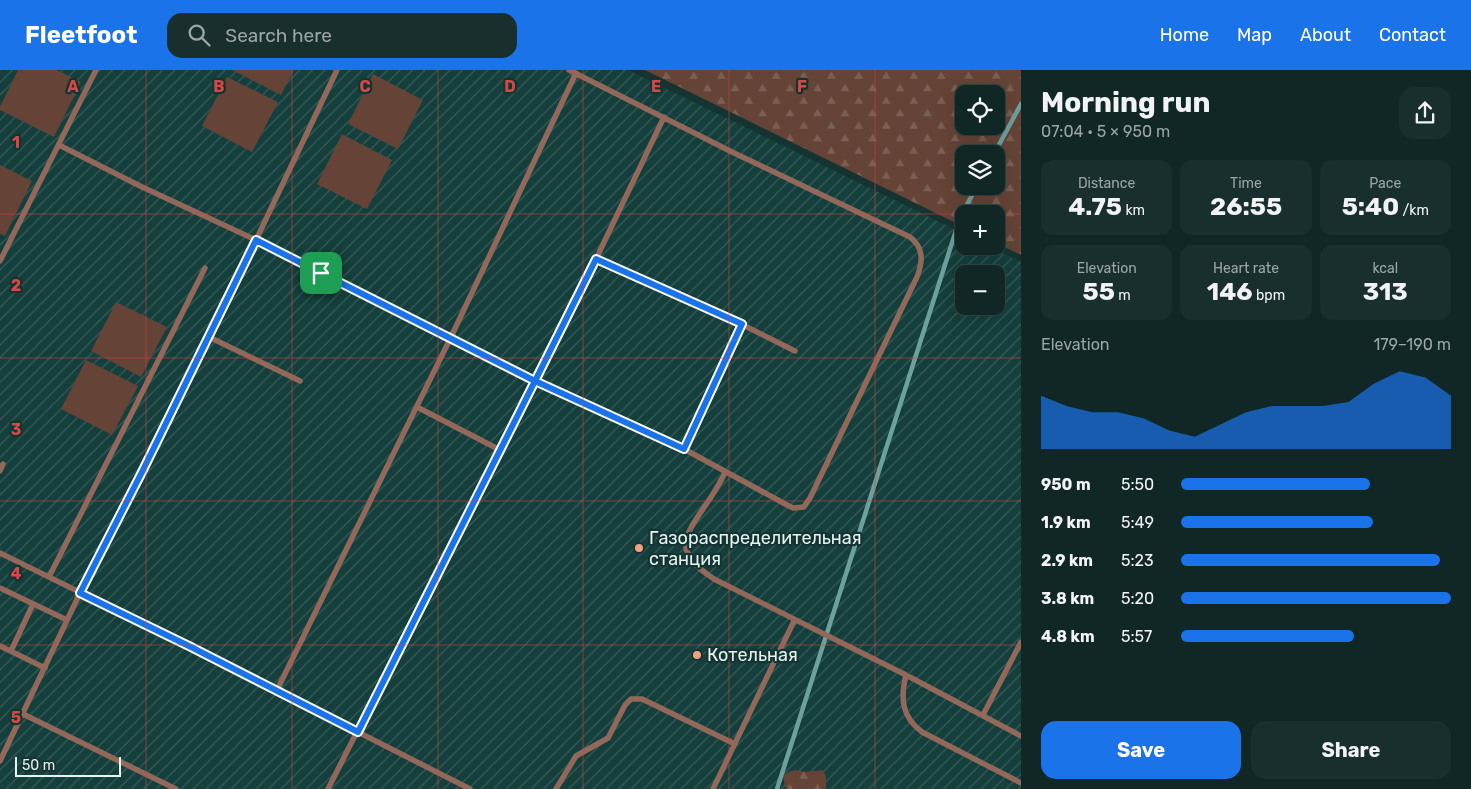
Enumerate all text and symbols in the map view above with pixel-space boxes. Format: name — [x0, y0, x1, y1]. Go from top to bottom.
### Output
search box — [167, 13, 517, 58]
text: Fleetfoot — [25, 21, 137, 49]
icon: search — [185, 21, 213, 49]
text: Search here — [225, 24, 332, 47]
text: Home — [1160, 24, 1209, 46]
text: Map — [1237, 24, 1272, 46]
text: About — [1300, 24, 1351, 46]
text: Contact — [1379, 24, 1446, 46]
text: A — [67, 77, 79, 96]
text: B — [213, 77, 225, 96]
text: C — [359, 77, 371, 96]
text: D — [504, 77, 516, 96]
text: E — [651, 77, 661, 96]
text: F — [797, 77, 807, 96]
map controls — [955, 85, 1005, 315]
button: locate — [955, 85, 1005, 135]
text: Morning run — [1041, 86, 1210, 119]
button: share — [1399, 87, 1451, 139]
text: 07:04 · 5 × 950 m — [1041, 122, 1170, 141]
text: 1 — [12, 133, 20, 152]
button: layers — [955, 145, 1005, 195]
text: Distance — [1078, 175, 1135, 192]
text: Time — [1230, 175, 1262, 192]
text: Pace — [1369, 175, 1401, 192]
text: 4.75 — [1068, 192, 1122, 221]
text: 26:55 — [1210, 192, 1282, 221]
text: 5:40 — [1342, 192, 1399, 221]
text: km — [1122, 202, 1145, 219]
text: /km — [1399, 202, 1429, 219]
button: + — [955, 205, 1005, 255]
pin — [300, 252, 342, 294]
icon: arrive — [307, 259, 335, 287]
text: Elevation — [1077, 260, 1137, 277]
text: Heart rate — [1213, 260, 1279, 277]
text: kcal — [1372, 260, 1398, 277]
button: − — [955, 265, 1005, 315]
text: 2 — [11, 276, 21, 295]
text: 55 — [1083, 277, 1115, 306]
text: 146 — [1207, 277, 1253, 306]
text: 313 — [1363, 277, 1408, 306]
text: m — [1115, 287, 1131, 304]
text: bpm — [1253, 287, 1285, 304]
text: Elevation — [1041, 335, 1110, 354]
text: 179–190 m — [1373, 335, 1451, 354]
text: 3 — [11, 420, 21, 439]
text: 950 m — [1041, 475, 1091, 494]
text: 5:50 — [1121, 475, 1154, 494]
text: 1.9 km — [1041, 513, 1091, 532]
text: 5:49 — [1121, 513, 1154, 532]
place label: Газораспределительная станция — [649, 527, 862, 570]
marker: Газораспределительная станция — [633, 542, 645, 554]
text: 2.9 km — [1041, 551, 1093, 570]
text: 5:23 — [1121, 551, 1154, 570]
text: 4 — [11, 564, 22, 583]
text: 3.8 km — [1041, 589, 1094, 608]
text: 5:20 — [1121, 589, 1154, 608]
text: 4.8 km — [1041, 627, 1095, 646]
text: 5:57 — [1121, 627, 1152, 646]
place label: Котельная — [707, 644, 798, 666]
marker: Котельная — [691, 649, 703, 661]
text: 5 — [11, 708, 21, 727]
button: Save — [1041, 721, 1241, 779]
button: Share — [1251, 721, 1451, 779]
scale bar — [15, 754, 121, 777]
text: 50 m — [22, 757, 55, 774]

